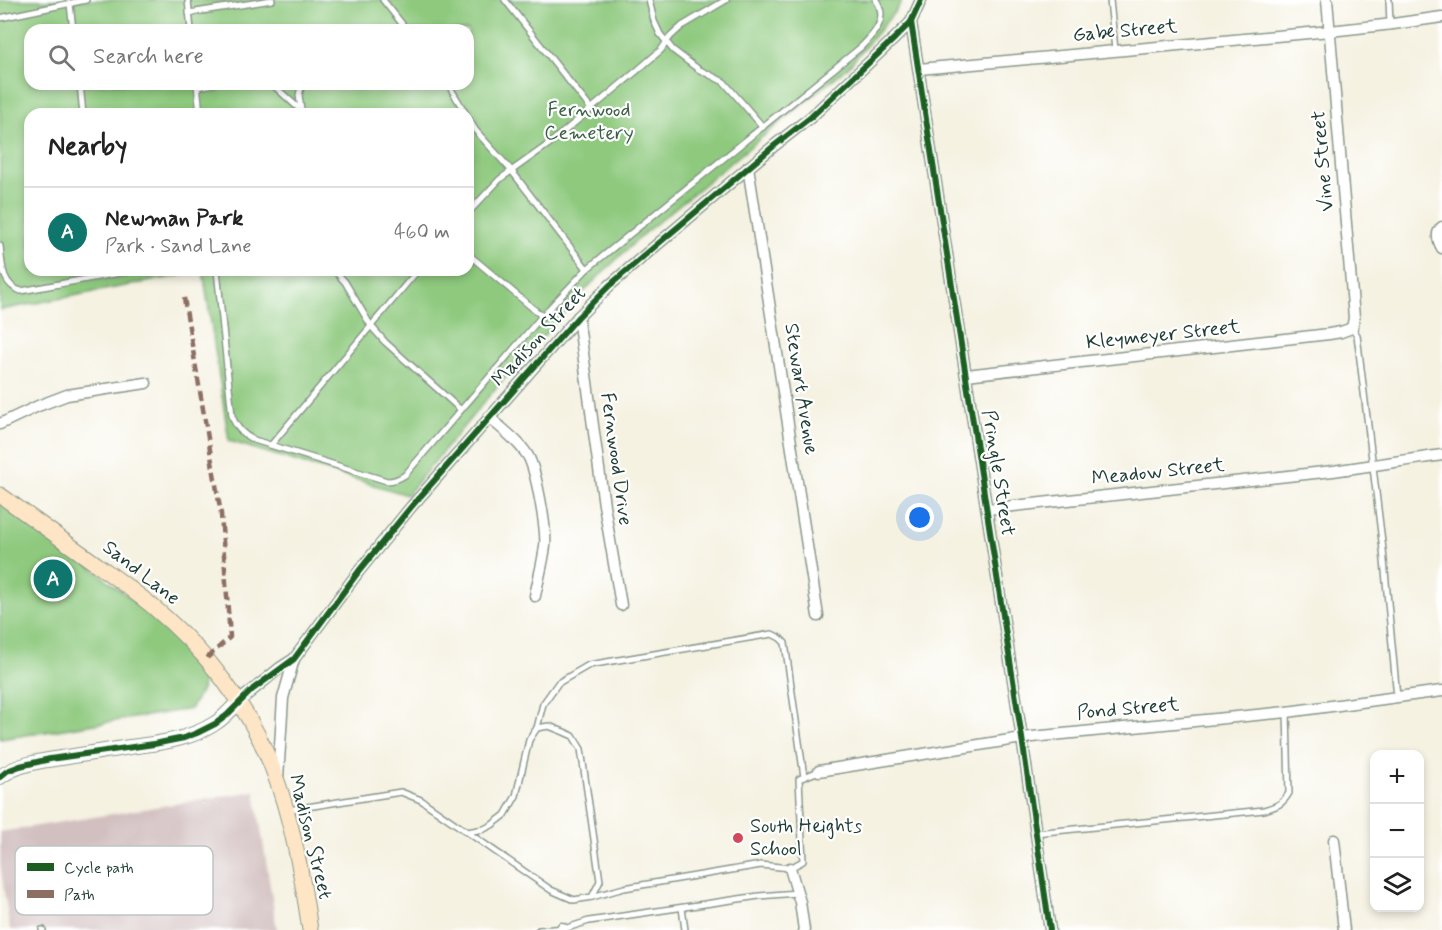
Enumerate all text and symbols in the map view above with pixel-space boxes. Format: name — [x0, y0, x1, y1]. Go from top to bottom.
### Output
street label: Gabe Street — [1072, 13, 1179, 49]
search box — [24, 24, 474, 90]
icon: search — [45, 41, 78, 74]
text: Search here — [93, 43, 204, 71]
park label: Fernwood Cemetery — [544, 97, 634, 147]
street label: Vine Street — [1305, 109, 1341, 213]
text: Nearby — [48, 130, 127, 164]
text: Newman Park — [105, 205, 243, 233]
text: A — [61, 219, 74, 246]
text: 460 m — [394, 219, 450, 246]
text: Park · Sand Lane — [105, 233, 251, 260]
street label: Madison Street — [486, 281, 592, 393]
street label: Kleymeyer Street — [1085, 313, 1242, 357]
street label: Stewart Avenue — [777, 321, 825, 457]
street label: Fernwood Drive — [593, 391, 639, 527]
street label: Pringle Street — [975, 408, 1021, 538]
street label: Meadow Street — [1090, 452, 1226, 492]
your location — [905, 503, 934, 532]
street label: Sand Lane — [97, 534, 185, 612]
pin: A — [34, 556, 72, 602]
street label: Pond Street — [1076, 691, 1180, 727]
map controls — [1370, 750, 1424, 912]
button: + — [1370, 750, 1424, 804]
street label: Madison Street — [281, 772, 339, 902]
button: − — [1370, 804, 1424, 858]
place label: South Heights School — [750, 813, 862, 863]
marker: South Heights School — [731, 831, 745, 845]
legend — [15, 846, 213, 915]
text: Cycle path — [64, 858, 134, 879]
button: layers — [1370, 858, 1424, 912]
text: Path — [64, 885, 95, 906]

